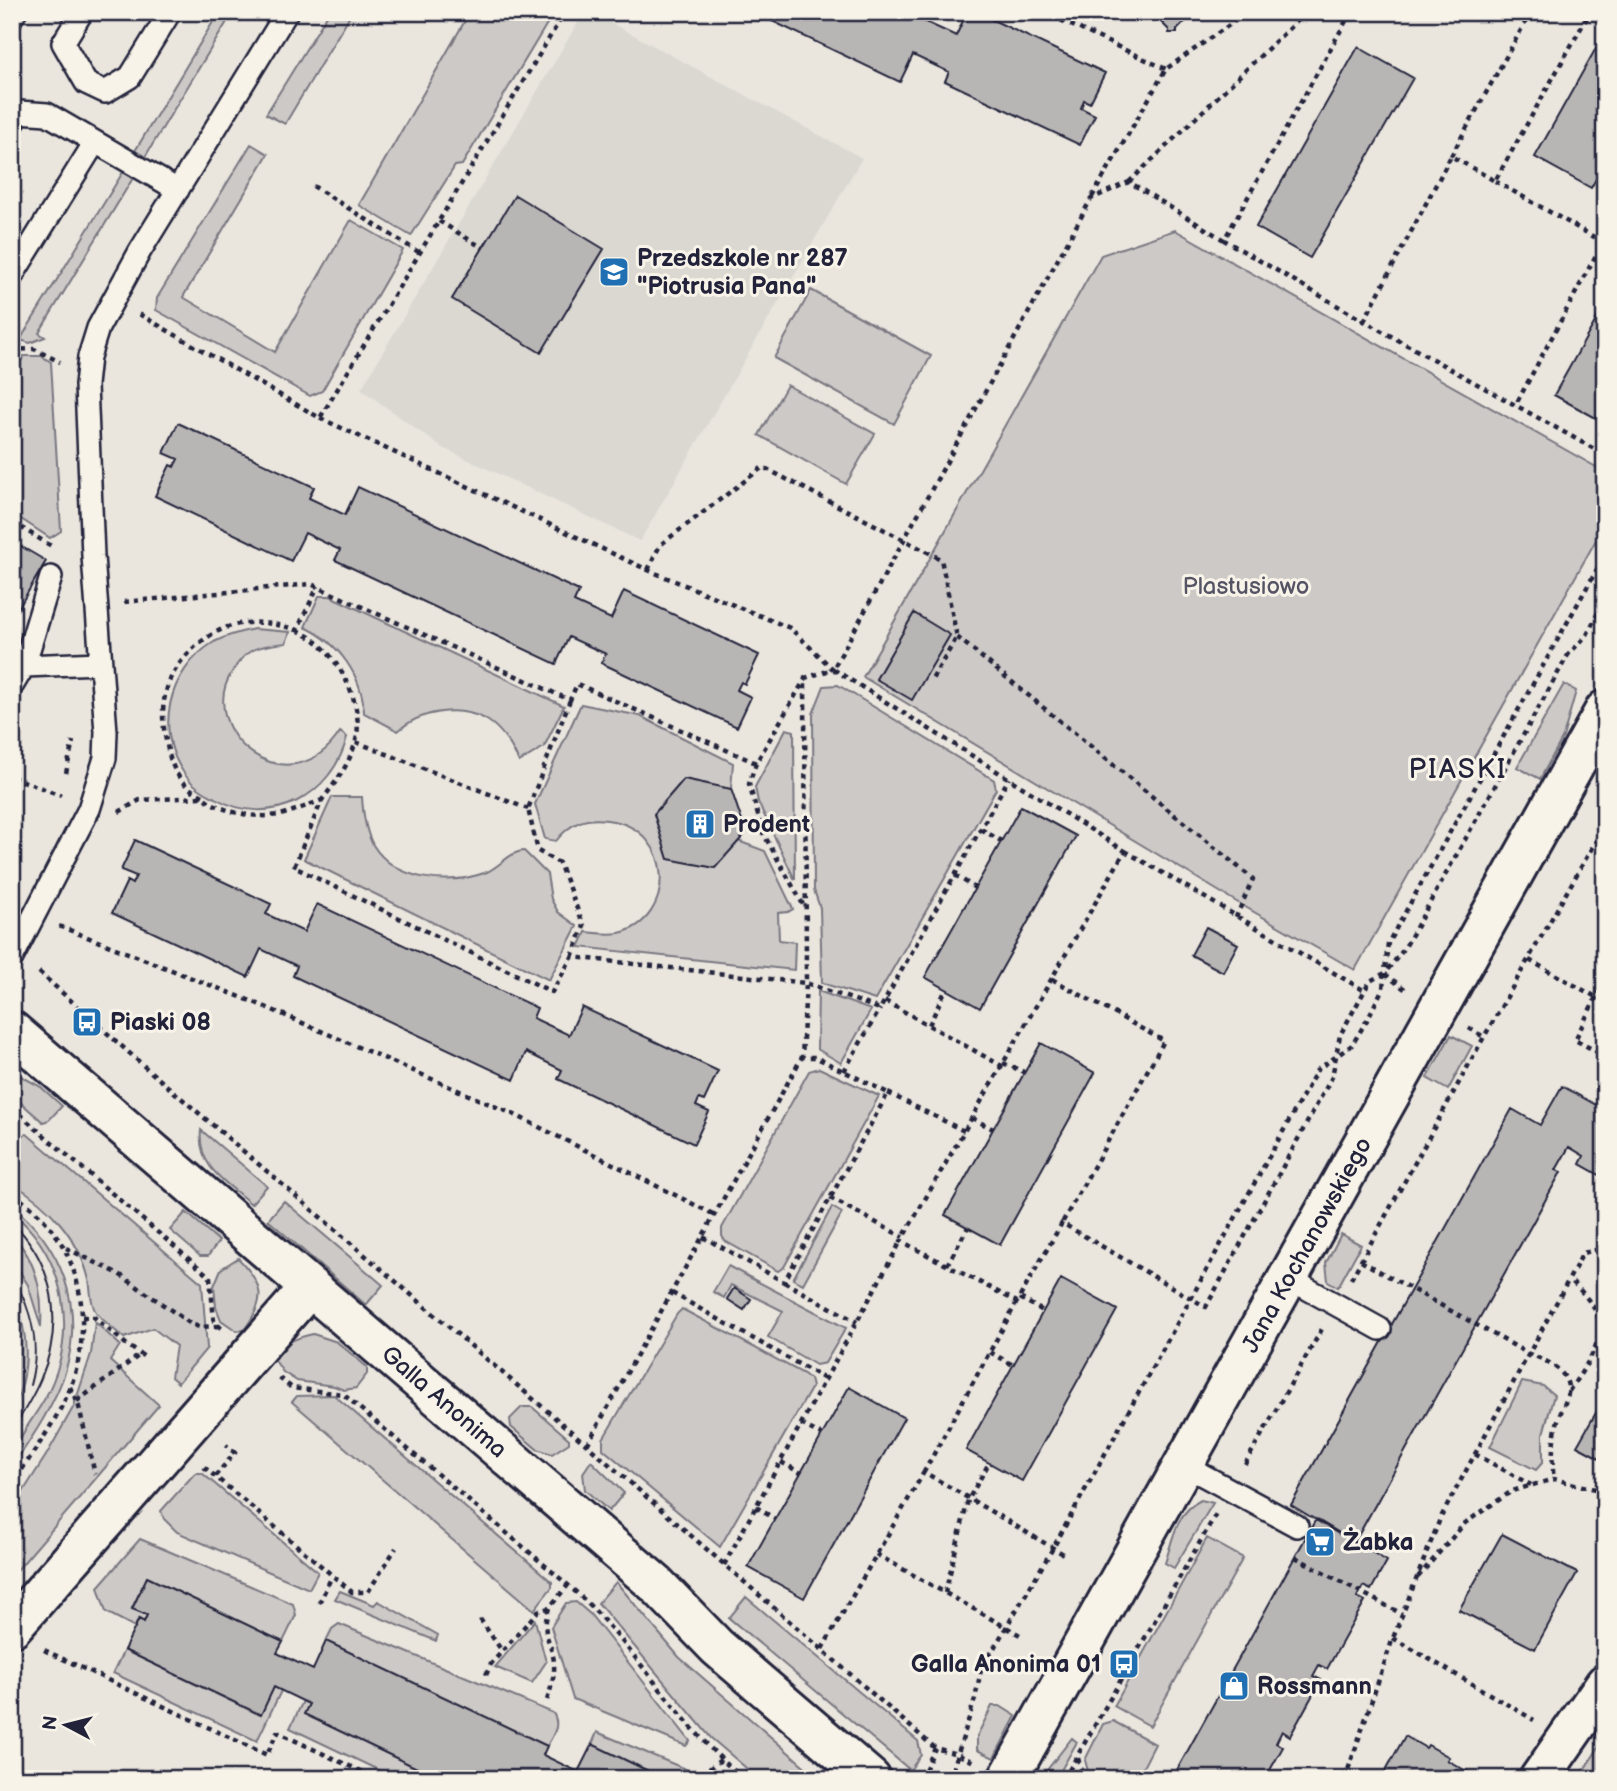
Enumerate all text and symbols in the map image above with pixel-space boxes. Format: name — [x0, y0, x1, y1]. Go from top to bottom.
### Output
place label: Przedszkole nr 287 "Piotrusia Pana" — [637, 244, 848, 301]
school or university icon: Przedszkole nr 287 "Piotrusia Pana" — [597, 255, 631, 289]
park label: Plastusiowo — [1183, 572, 1309, 601]
district label: PIASKI — [1408, 753, 1508, 786]
building icon: Prodent — [683, 807, 717, 841]
place label: Prodent — [723, 810, 810, 839]
bus stop icon: Piaski 08 — [70, 1005, 104, 1039]
place label: Piaski 08 — [110, 1008, 211, 1037]
street label: Jana Kochanowskiego — [1236, 1132, 1378, 1358]
street label: Galla Anonima — [375, 1340, 513, 1464]
supermarket icon: Żabka — [1303, 1525, 1337, 1559]
place label: Żabka — [1343, 1526, 1414, 1557]
bus stop icon: Galla Anonima 01 — [1107, 1647, 1141, 1681]
place label: Galla Anonima 01 — [911, 1650, 1101, 1679]
shop icon: Rossmann — [1217, 1669, 1251, 1703]
place label: Rossmann — [1257, 1672, 1372, 1701]
north arrow — [32, 1690, 102, 1760]
text: N — [38, 1715, 63, 1732]

